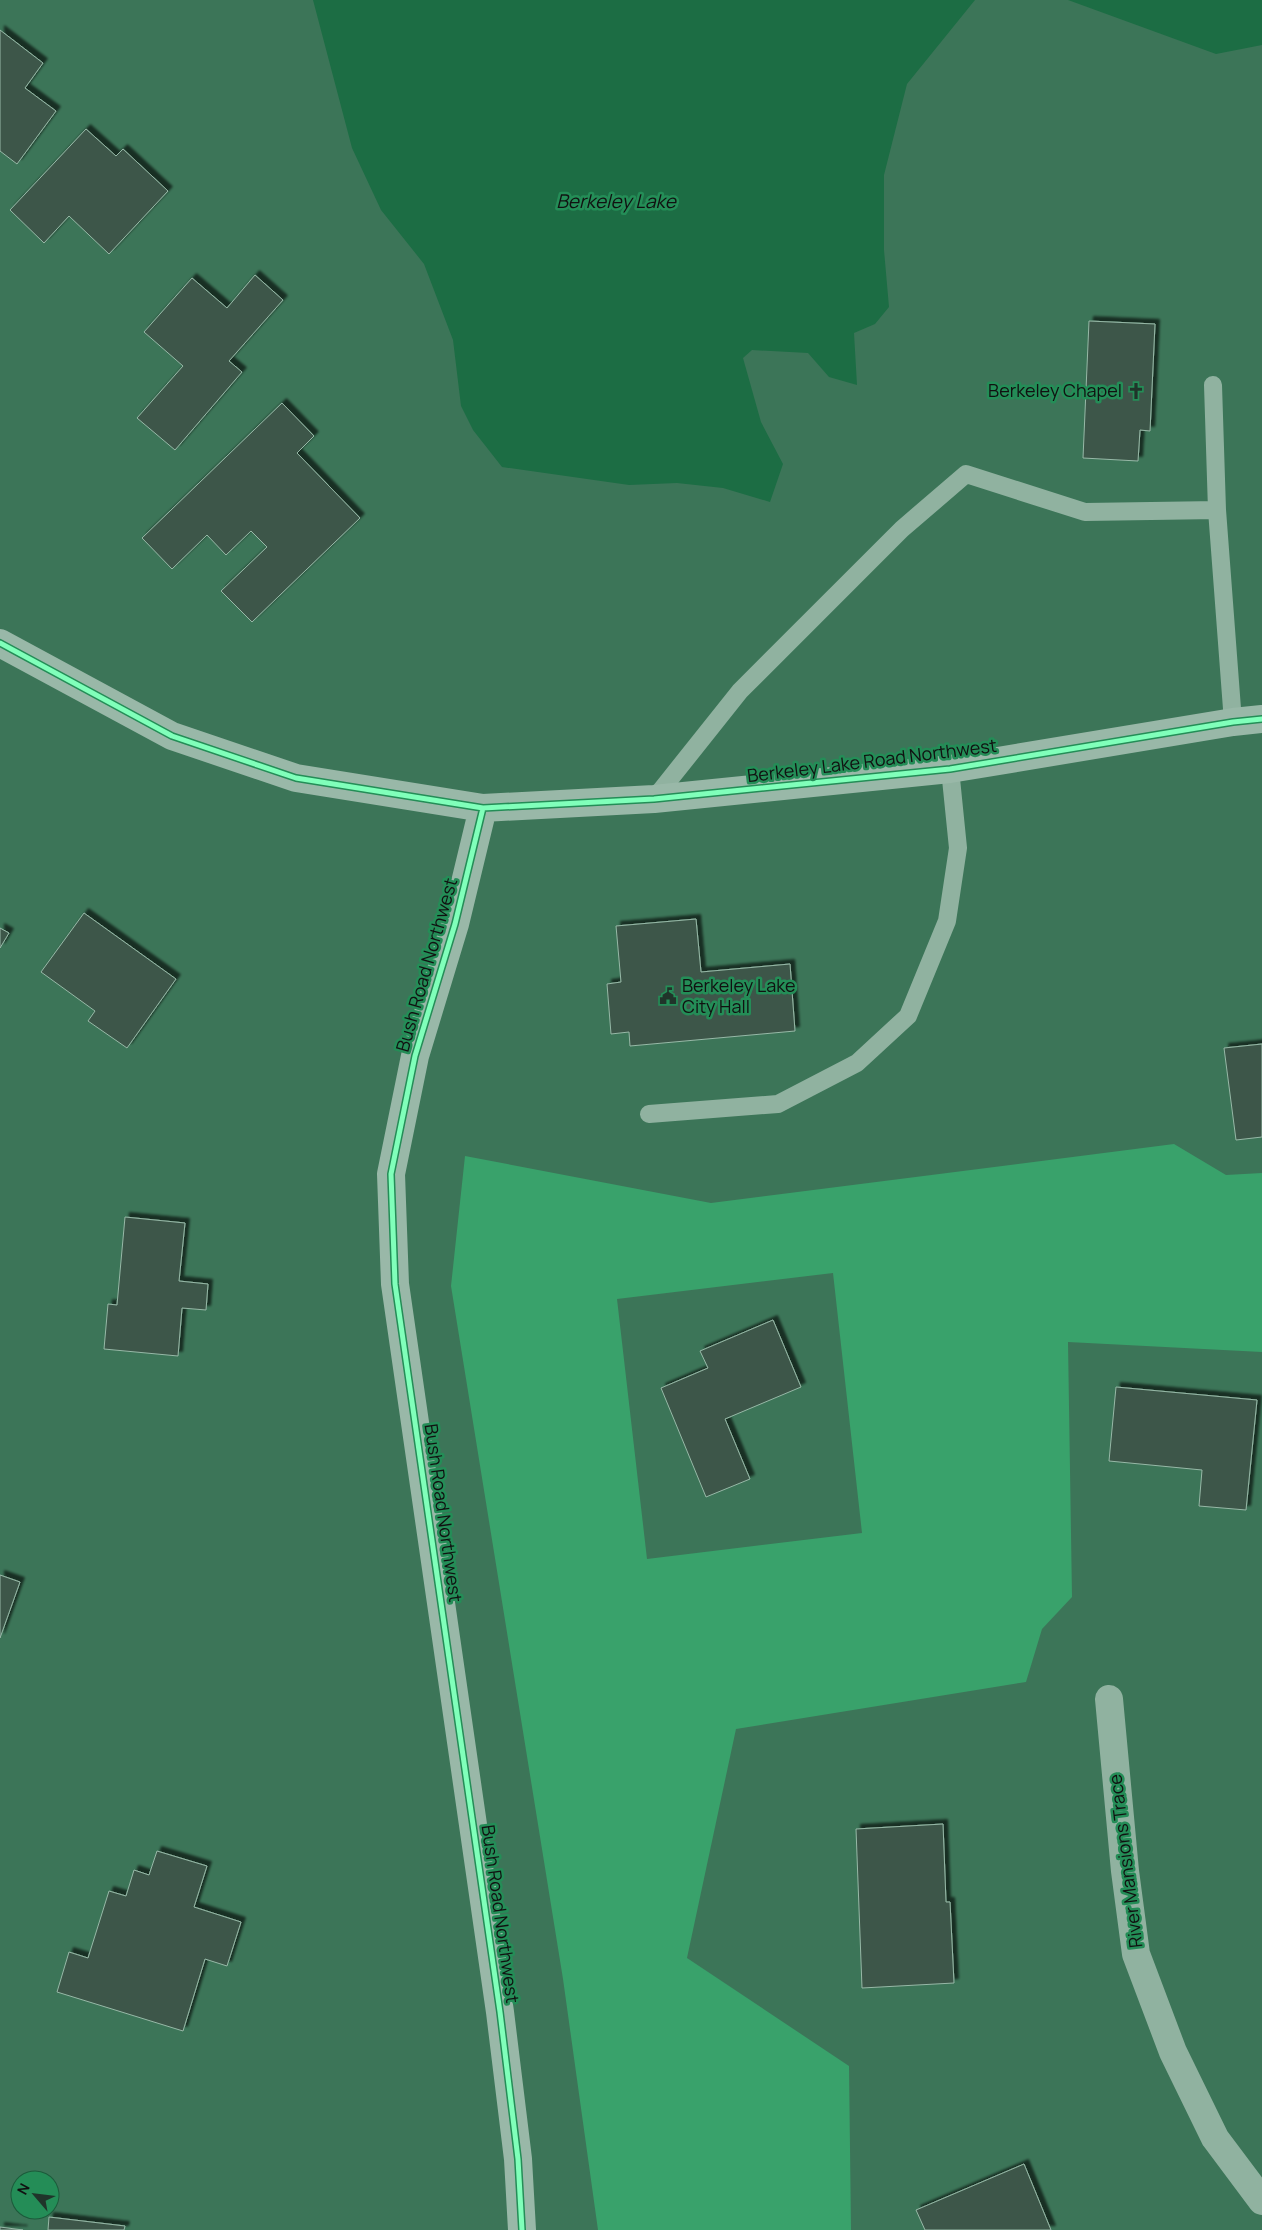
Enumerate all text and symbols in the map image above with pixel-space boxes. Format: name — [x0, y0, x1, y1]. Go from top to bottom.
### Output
water label: Berkeley Lake — [556, 188, 678, 214]
place label: Berkeley Chapel — [988, 378, 1122, 402]
church icon: Berkeley Chapel — [1126, 381, 1146, 401]
street label: Berkeley Lake Road Northwest — [746, 733, 998, 787]
street label: Bush Road Northwest — [390, 875, 462, 1054]
place label: Berkeley Lake City Hall — [682, 973, 795, 1018]
public building icon: Berkeley Lake City Hall — [658, 986, 678, 1006]
street label: Bush Road Northwest — [420, 1422, 468, 1604]
street label: River Mansions Trace — [1102, 1773, 1148, 1949]
street label: Bush Road Northwest — [477, 1823, 525, 2005]
north arrow — [10, 2170, 60, 2220]
text: N — [12, 2180, 34, 2198]

